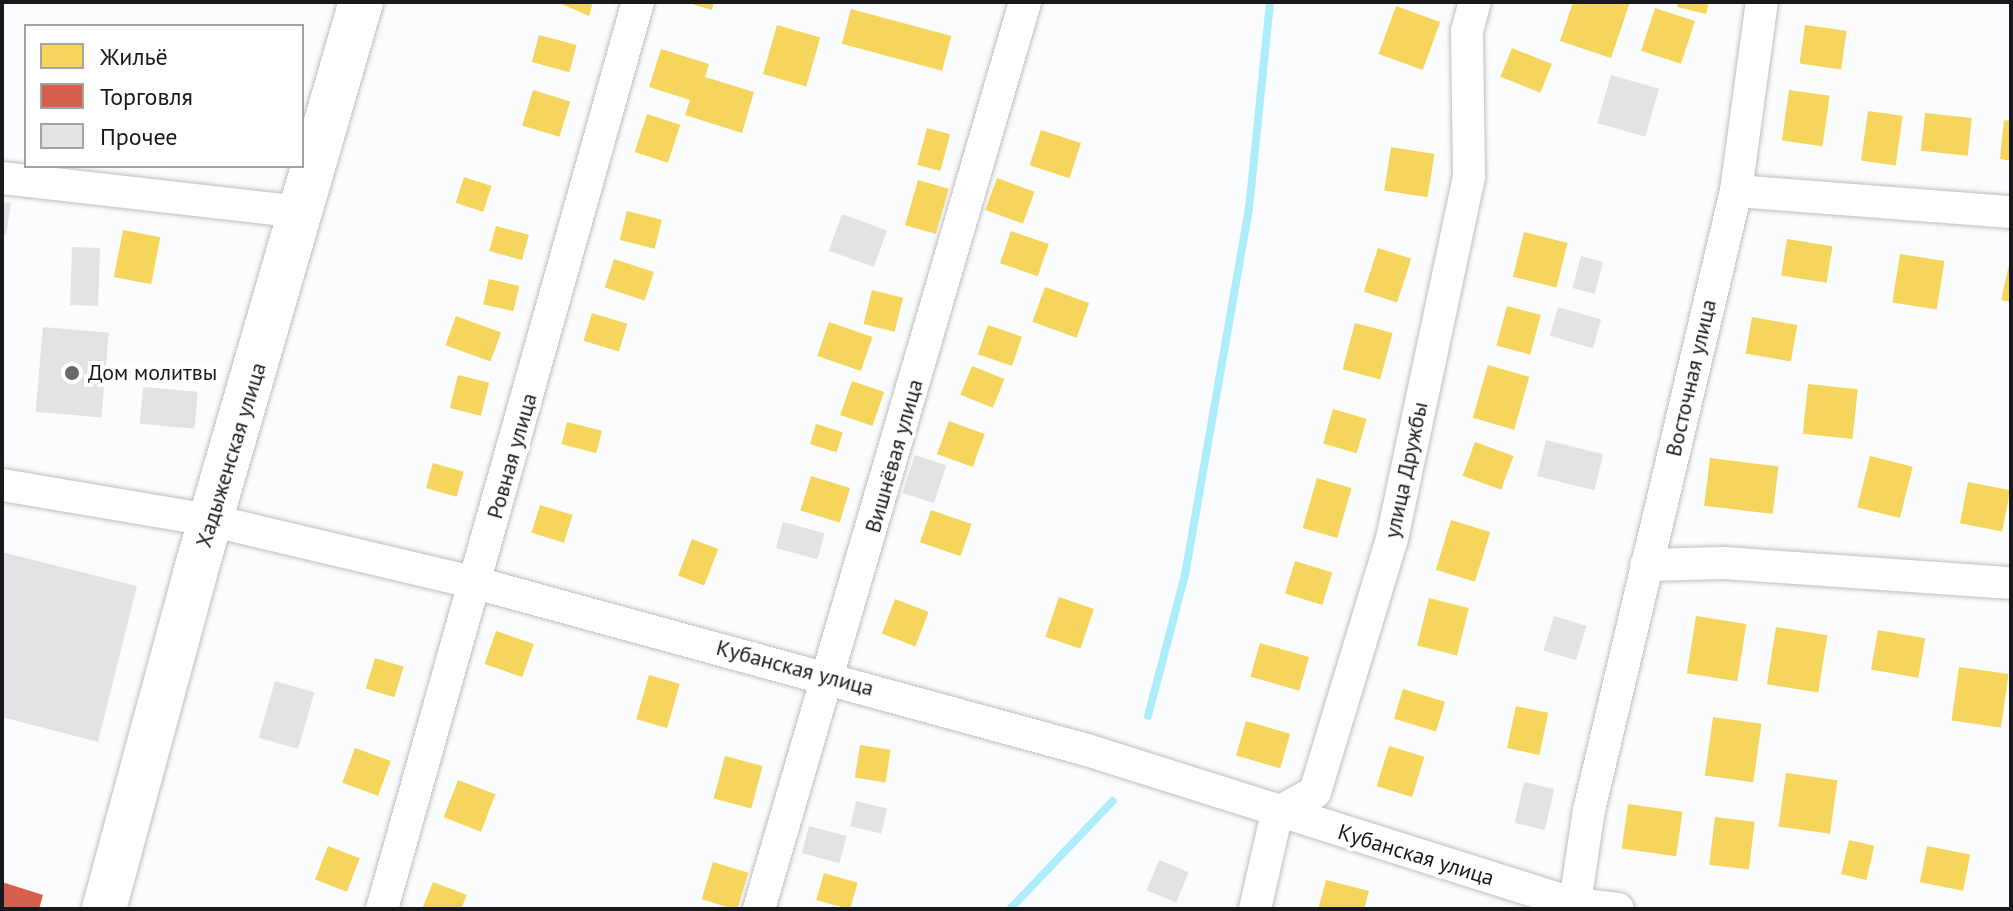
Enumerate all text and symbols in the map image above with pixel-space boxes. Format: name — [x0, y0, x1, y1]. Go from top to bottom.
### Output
legend — [24, 24, 304, 168]
text: Жильё — [100, 41, 168, 72]
text: Торговля — [100, 81, 193, 112]
text: Прочее — [100, 121, 178, 152]
street label: Восточная улица — [1660, 297, 1722, 459]
street label: Хадыженская улица — [190, 359, 272, 551]
place label: Дом молитвы — [88, 360, 217, 386]
marker: Дом молитвы — [63, 364, 81, 382]
street label: Вишнёвая улица — [859, 376, 929, 536]
street label: Ровная улица — [481, 390, 543, 522]
street label: улица Дружбы — [1379, 399, 1433, 541]
street label: Кубанская улица — [713, 634, 877, 702]
street label: Кубанская улица — [1335, 819, 1497, 891]

